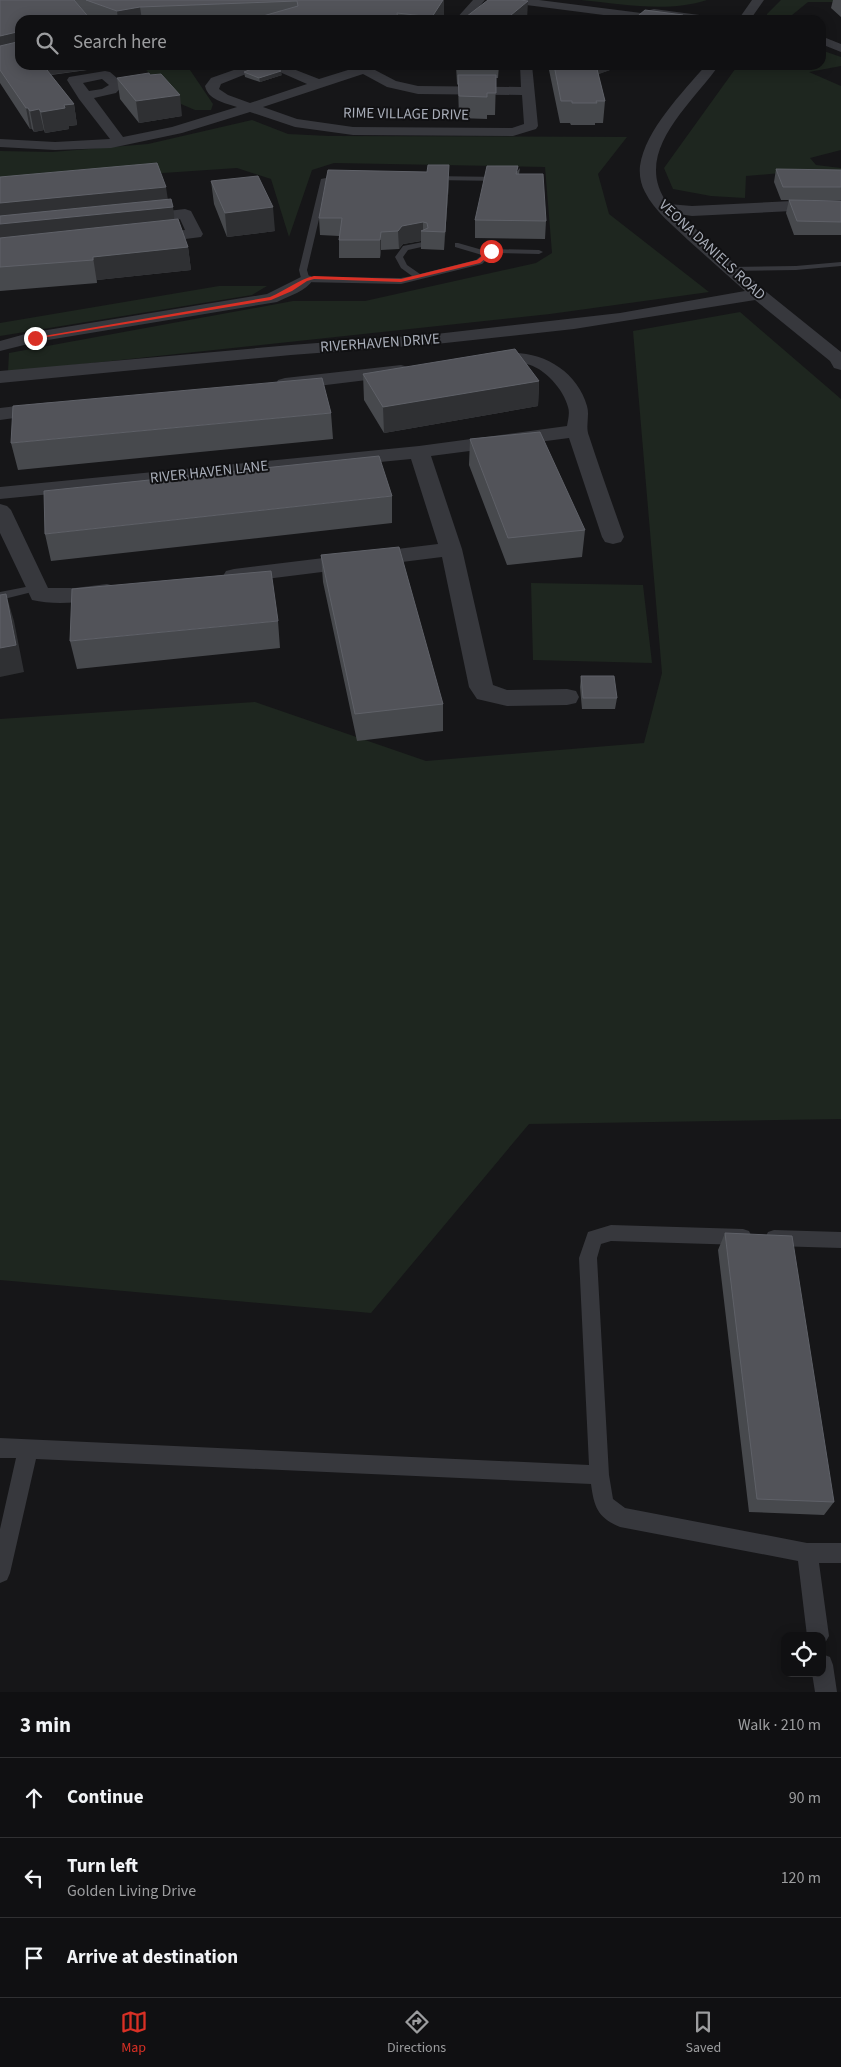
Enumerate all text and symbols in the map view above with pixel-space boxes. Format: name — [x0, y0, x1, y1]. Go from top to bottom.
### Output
search box — [15, 15, 826, 70]
icon: search — [33, 29, 61, 57]
text: Search here — [73, 29, 167, 56]
street label: RIME VILLAGE DRIVE — [343, 102, 469, 126]
street label: VEONA DANIELS ROAD — [654, 195, 770, 305]
route start — [480, 240, 503, 263]
route end — [24, 327, 47, 350]
street label: RIVERHAVEN DRIVE — [319, 328, 441, 358]
street label: RIVER HAVEN LANE — [149, 455, 269, 489]
map controls — [781, 1632, 826, 1677]
button: locate — [781, 1632, 826, 1677]
text: 3 min — [20, 1710, 71, 1740]
text: Walk · 210 m — [738, 1714, 821, 1736]
icon: ahead — [20, 1784, 48, 1812]
text: Continue — [67, 1784, 144, 1811]
text: 90 m — [789, 1787, 821, 1809]
text: Turn left — [67, 1853, 138, 1880]
icon: left — [20, 1864, 48, 1892]
text: 120 m — [781, 1867, 821, 1889]
text: Golden Living Drive — [67, 1880, 196, 1902]
icon: arrive — [20, 1944, 48, 1972]
text: Arrive at destination — [67, 1944, 238, 1971]
tab: Map — [120, 2008, 148, 2058]
tab: Directions — [387, 2008, 446, 2058]
tab: Saved — [686, 2008, 721, 2058]

